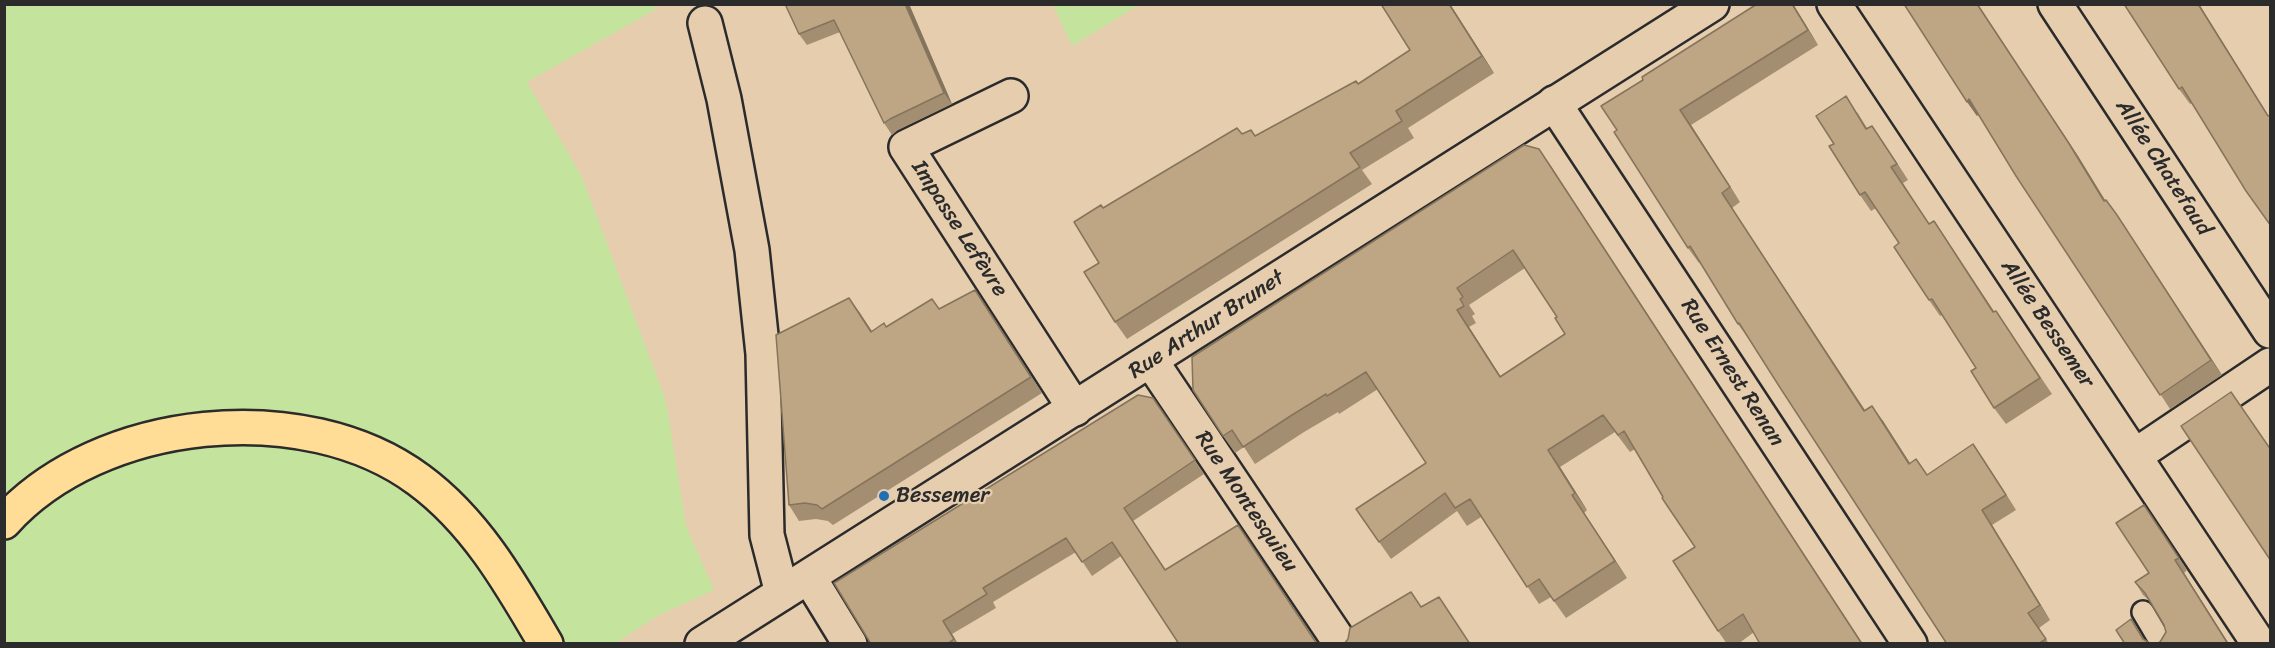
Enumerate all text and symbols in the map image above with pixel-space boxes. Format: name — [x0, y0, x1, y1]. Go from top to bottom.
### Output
street label: Allée Chatefaud — [2109, 95, 2217, 241]
street label: Impasse Lefèvre — [905, 156, 1013, 302]
street label: Allée Bessemer — [1995, 255, 2099, 393]
street label: Rue Arthur Brunet — [1124, 265, 1290, 385]
street label: Rue Ernest Renan — [1675, 294, 1789, 452]
street label: Rue Montesquieu — [1189, 426, 1303, 578]
place label: Bessemer — [896, 483, 989, 509]
marker: Bessemer — [877, 489, 891, 503]

